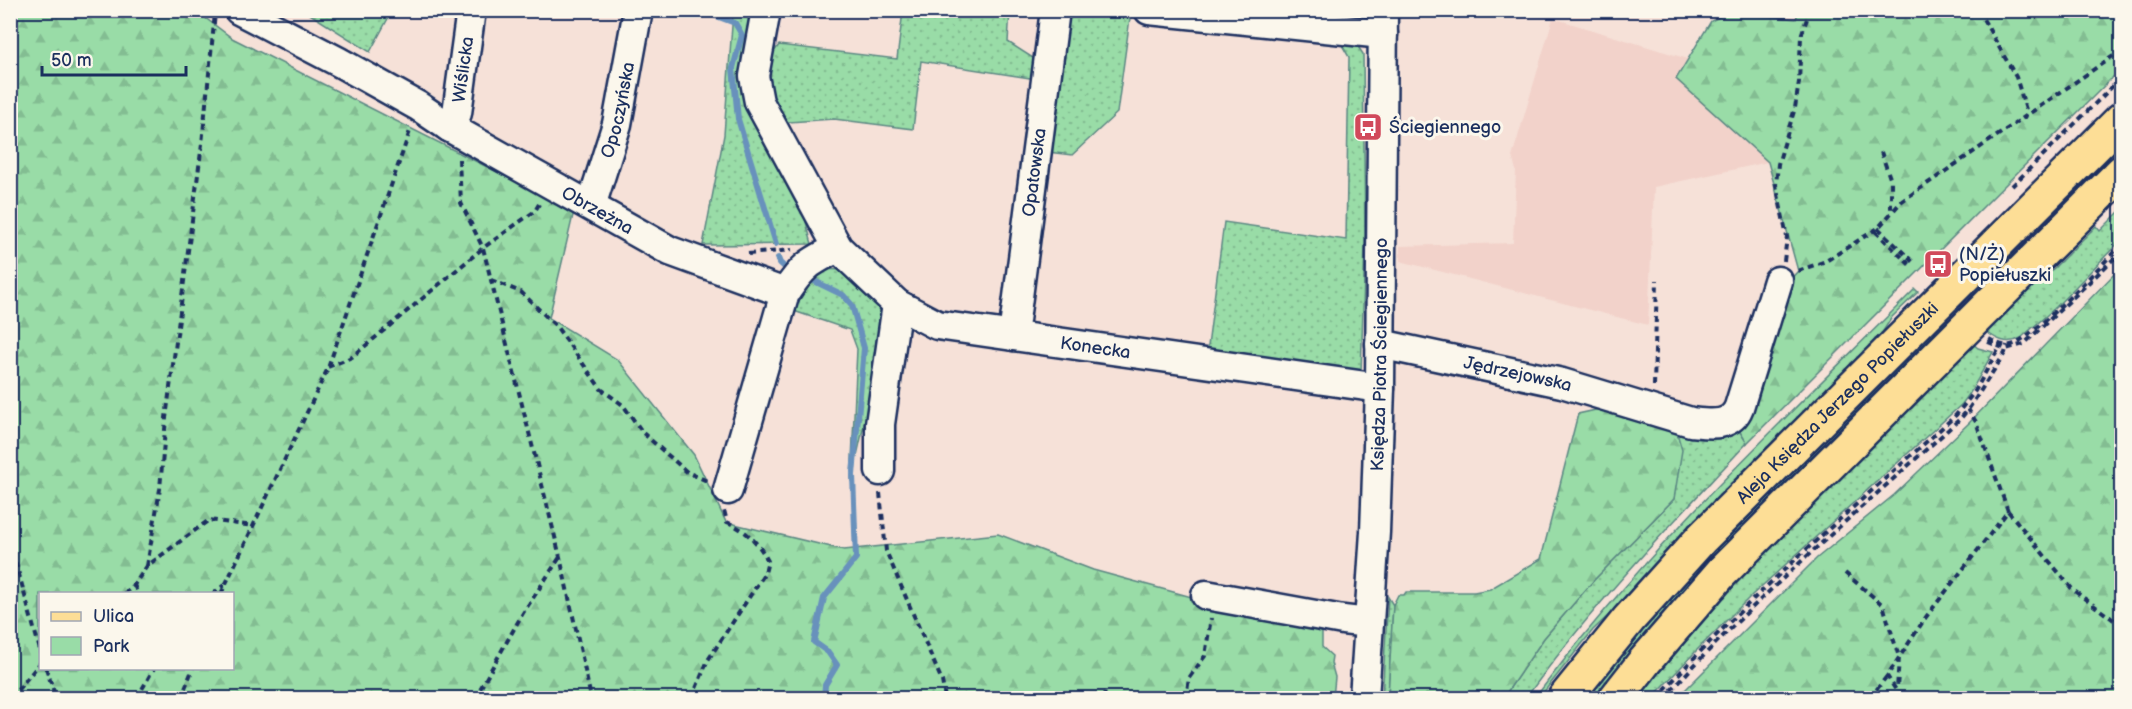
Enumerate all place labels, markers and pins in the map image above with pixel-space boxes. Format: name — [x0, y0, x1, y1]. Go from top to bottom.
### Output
bus stop icon: Ściegiennego — [1352, 111, 1384, 143]
place label: Ściegiennego — [1389, 115, 1501, 138]
place label: (N/Ż) Popiełuszki — [1959, 243, 2051, 286]
bus stop icon: (N/Ż) Popiełuszki — [1922, 248, 1954, 280]

